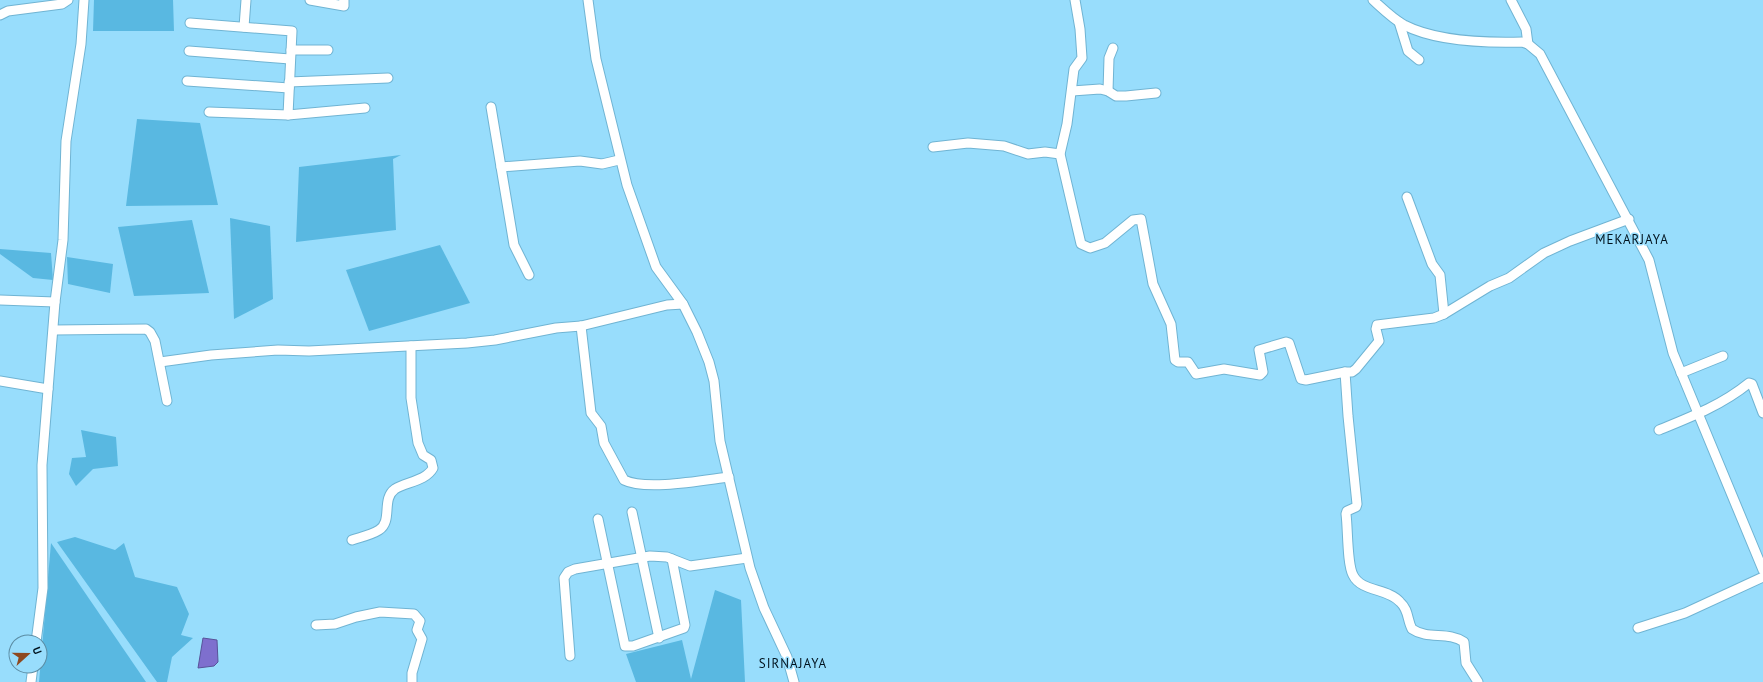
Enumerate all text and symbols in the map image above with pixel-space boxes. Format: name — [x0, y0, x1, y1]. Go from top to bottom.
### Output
district label: MEKARJAYA — [1595, 231, 1669, 248]
north arrow — [8, 634, 48, 674]
text: U — [30, 645, 45, 656]
district label: SIRNAJAYA — [759, 655, 827, 672]

